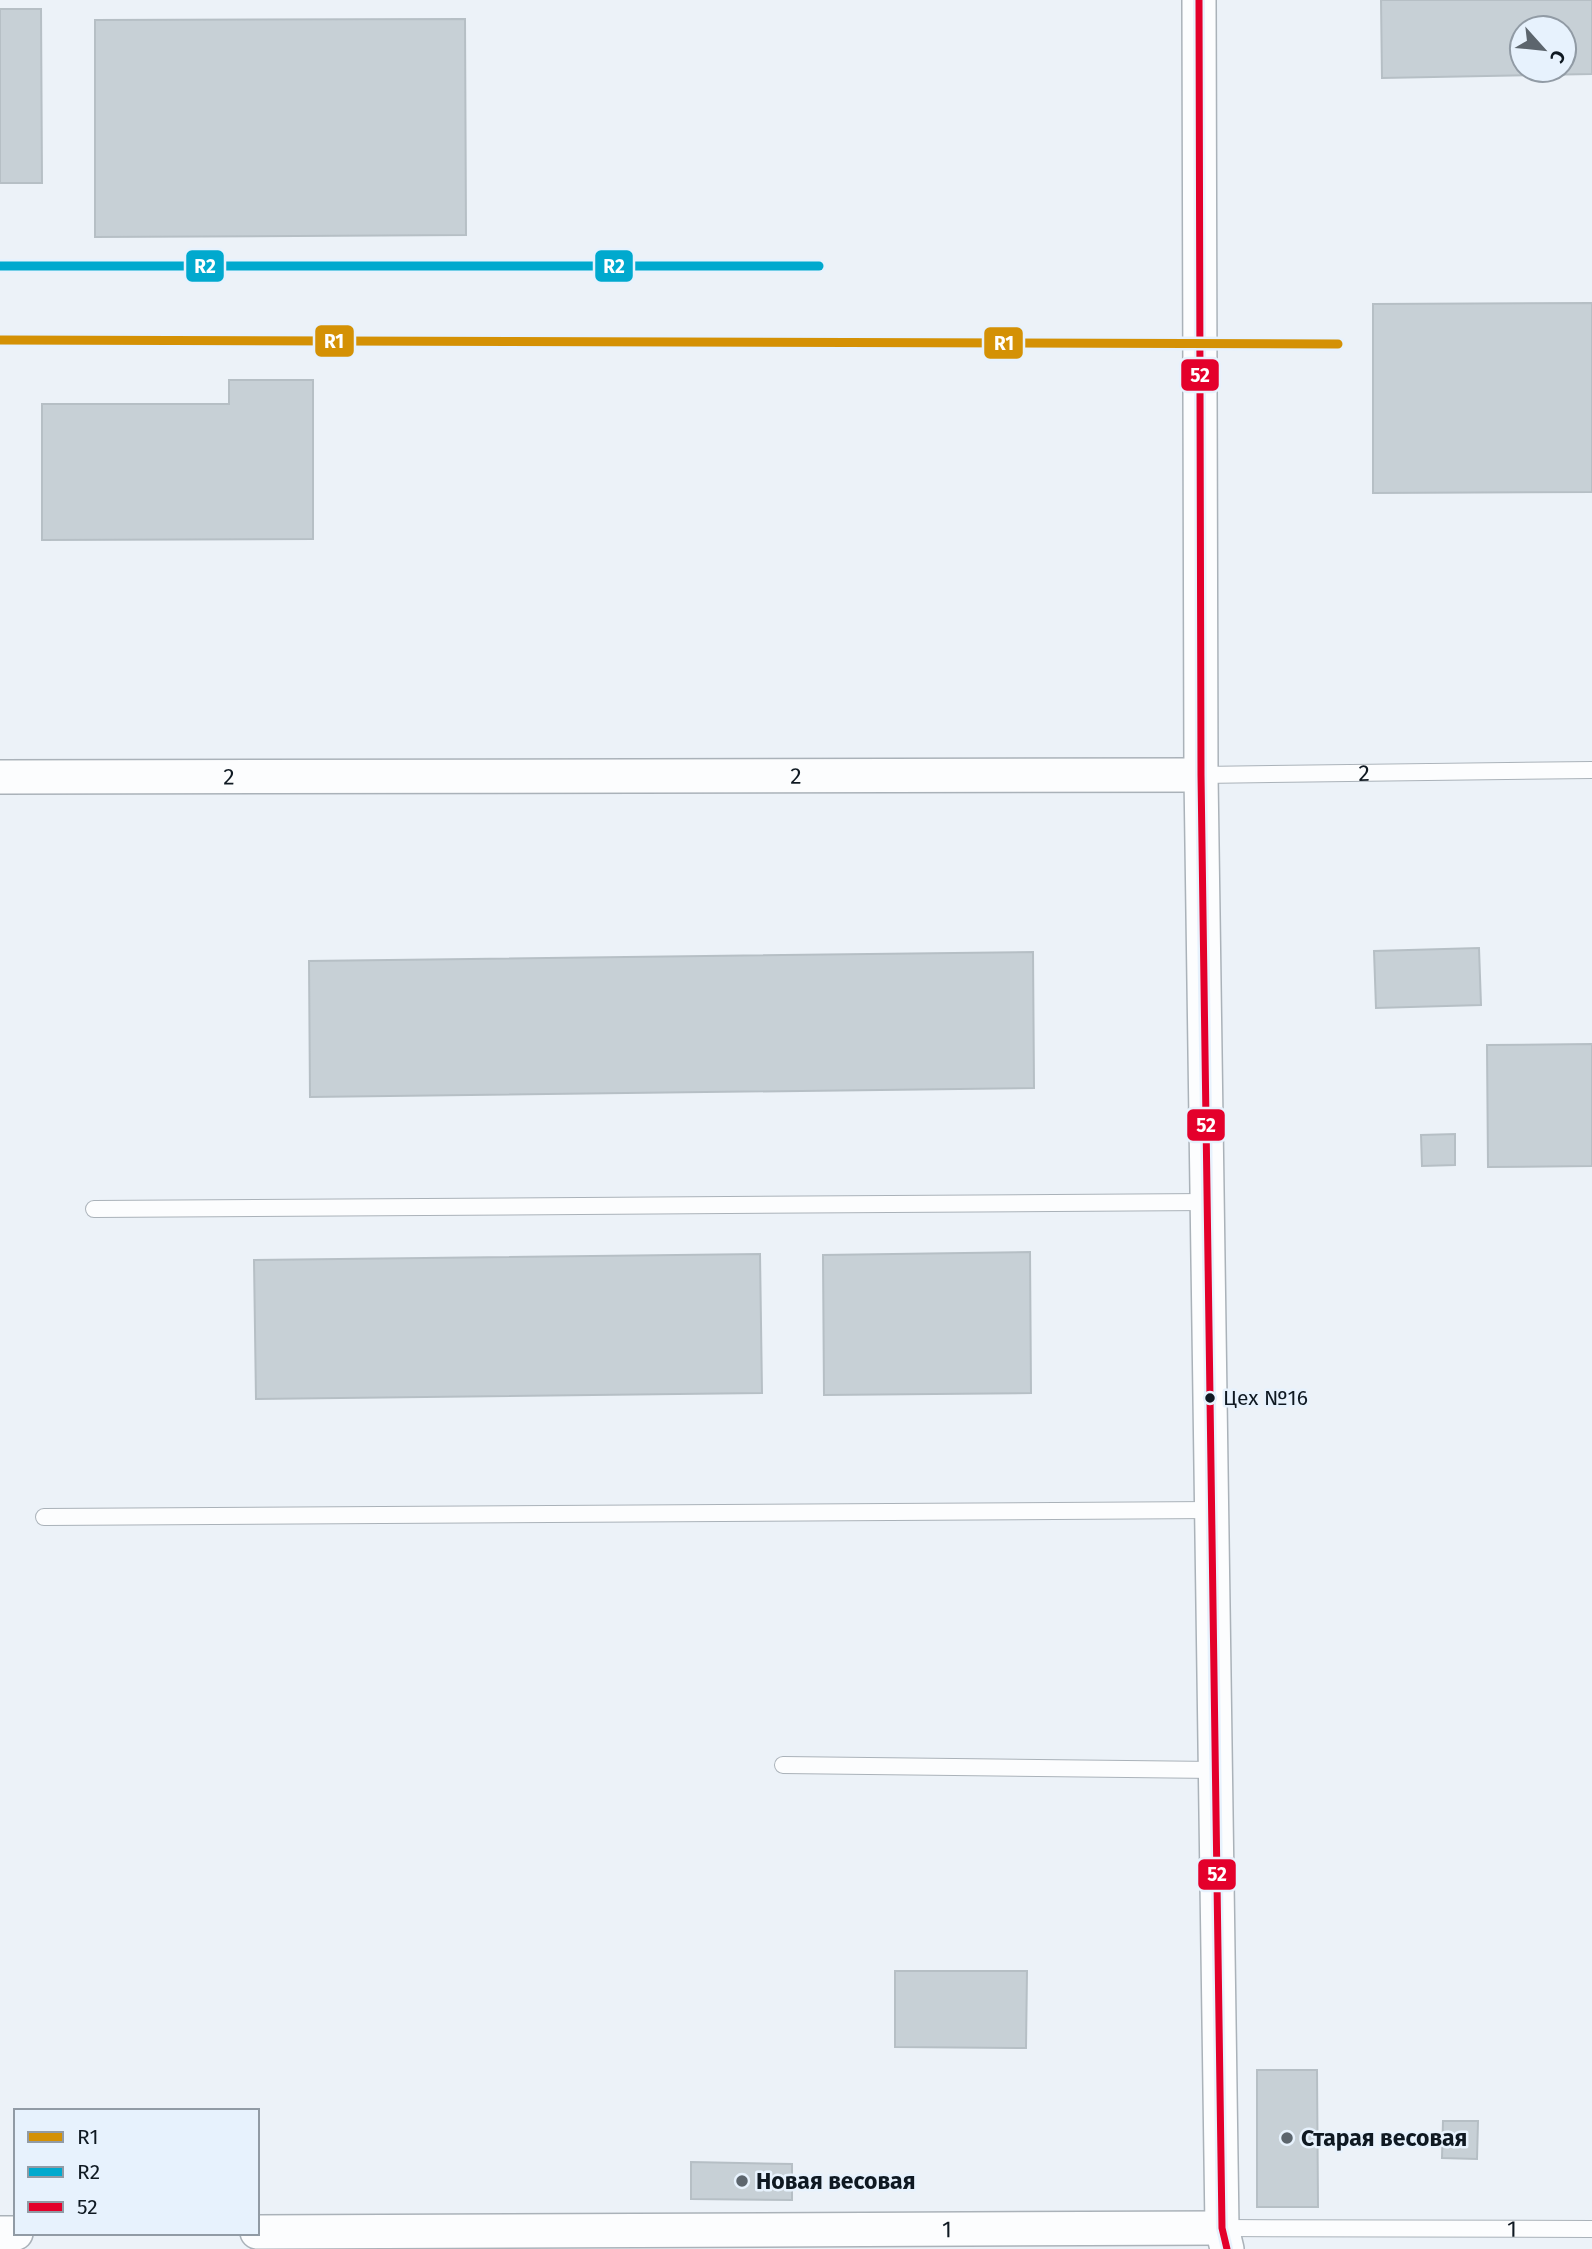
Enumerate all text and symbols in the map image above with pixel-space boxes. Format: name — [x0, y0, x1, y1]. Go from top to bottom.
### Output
north arrow — [1508, 14, 1578, 84]
text: С — [1545, 46, 1570, 67]
line badge: R2 — [185, 249, 225, 283]
line badge: R2 — [594, 249, 634, 283]
text: R2 — [194, 255, 216, 278]
text: R2 — [603, 255, 625, 278]
line badge: R1 — [314, 324, 355, 358]
line badge: R1 — [983, 326, 1024, 360]
text: R1 — [324, 330, 344, 353]
text: R1 — [994, 332, 1014, 355]
line badge: 52 — [1180, 358, 1220, 392]
text: 52 — [1190, 364, 1210, 387]
street label: 2 — [1358, 759, 1370, 787]
street label: 2 — [790, 762, 802, 790]
street label: 2 — [223, 763, 235, 791]
line badge: 52 — [1186, 1108, 1226, 1142]
text: 52 — [1196, 1114, 1216, 1137]
place label: Цех №16 — [1223, 1385, 1308, 1411]
marker: Цех №16 — [1203, 1391, 1217, 1405]
line badge: 52 — [1197, 1858, 1237, 1891]
text: 52 — [1207, 1863, 1227, 1886]
legend — [14, 2109, 259, 2235]
text: R1 — [77, 2124, 99, 2150]
place label: Старая весовая — [1301, 2124, 1467, 2152]
marker: Старая весовая — [1279, 2130, 1295, 2146]
text: R2 — [77, 2159, 100, 2185]
place label: Новая весовая — [756, 2167, 916, 2195]
marker: Новая весовая — [734, 2173, 750, 2189]
text: 52 — [77, 2194, 98, 2220]
street label: 1 — [942, 2215, 952, 2243]
street label: 1 — [1507, 2215, 1517, 2243]

